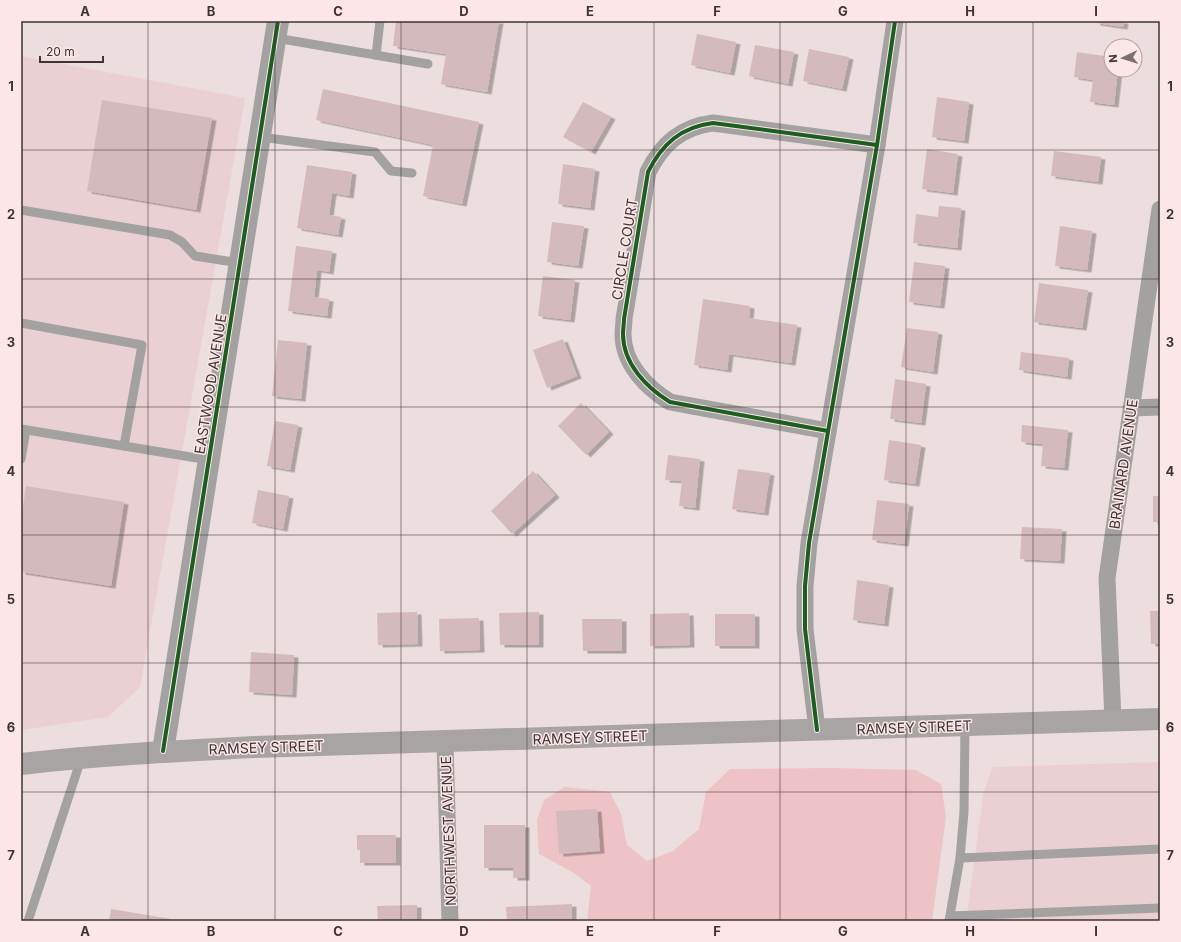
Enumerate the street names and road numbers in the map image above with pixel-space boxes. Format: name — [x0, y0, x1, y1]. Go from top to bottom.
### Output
street label: CIRCLE COURT — [608, 197, 640, 301]
street label: EASTWOOD AVENUE — [191, 313, 229, 455]
street label: BRAINARD AVENUE — [1105, 398, 1141, 530]
street label: RAMSEY STREET — [856, 716, 972, 738]
street label: RAMSEY STREET — [532, 726, 648, 748]
street label: RAMSEY STREET — [208, 736, 324, 758]
street label: NORTHWEST AVENUE — [437, 756, 459, 906]

